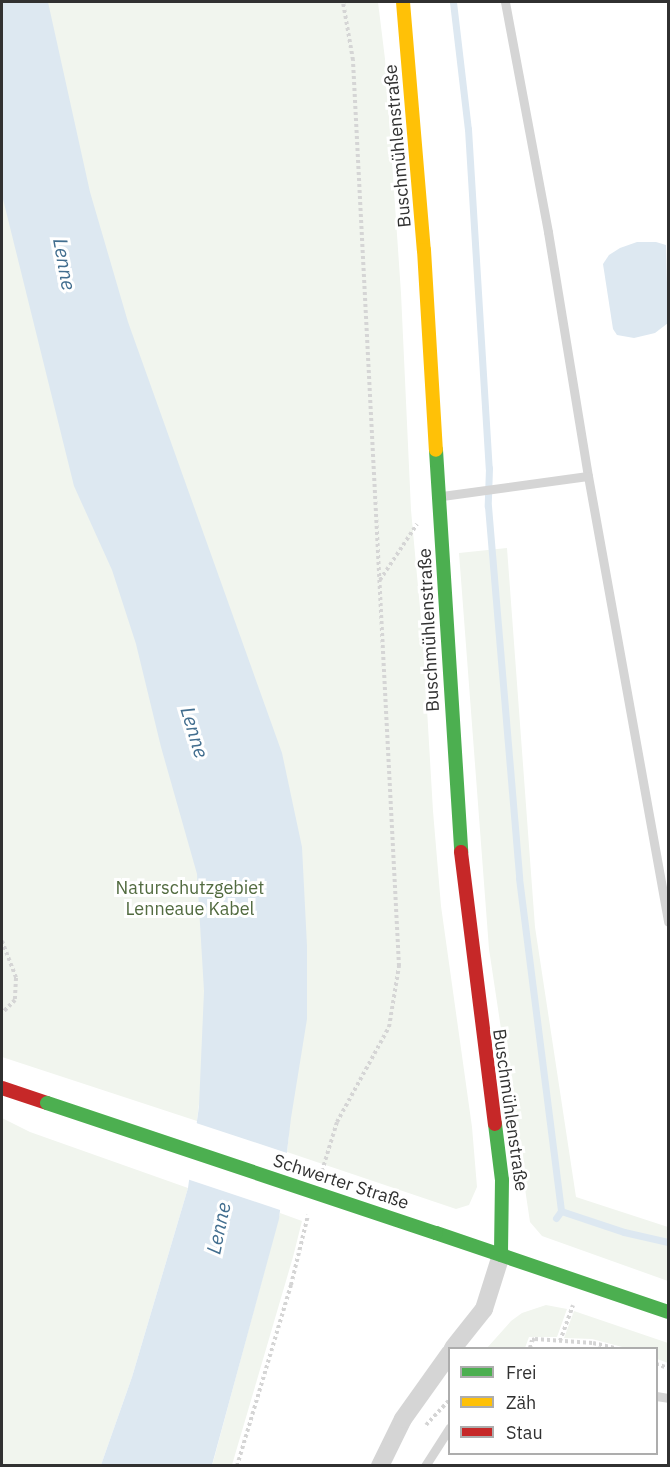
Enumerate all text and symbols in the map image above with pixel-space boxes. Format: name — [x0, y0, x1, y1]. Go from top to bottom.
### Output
street label: Buschmühlenstraße — [380, 64, 416, 228]
water label: Lenne — [49, 236, 81, 292]
street label: Buschmühlenstraße — [414, 548, 444, 712]
water label: Lenne — [176, 703, 214, 761]
park label: Naturschutzgebiet Lenneaue Kabel — [116, 878, 264, 920]
street label: Buschmühlenstraße — [488, 1027, 532, 1193]
street label: Schwerter Straße — [270, 1150, 412, 1214]
water label: Lenne — [201, 1200, 235, 1256]
legend — [448, 1347, 658, 1455]
text: Frei — [506, 1361, 537, 1384]
text: Zäh — [506, 1391, 536, 1414]
text: Stau — [506, 1421, 543, 1444]

